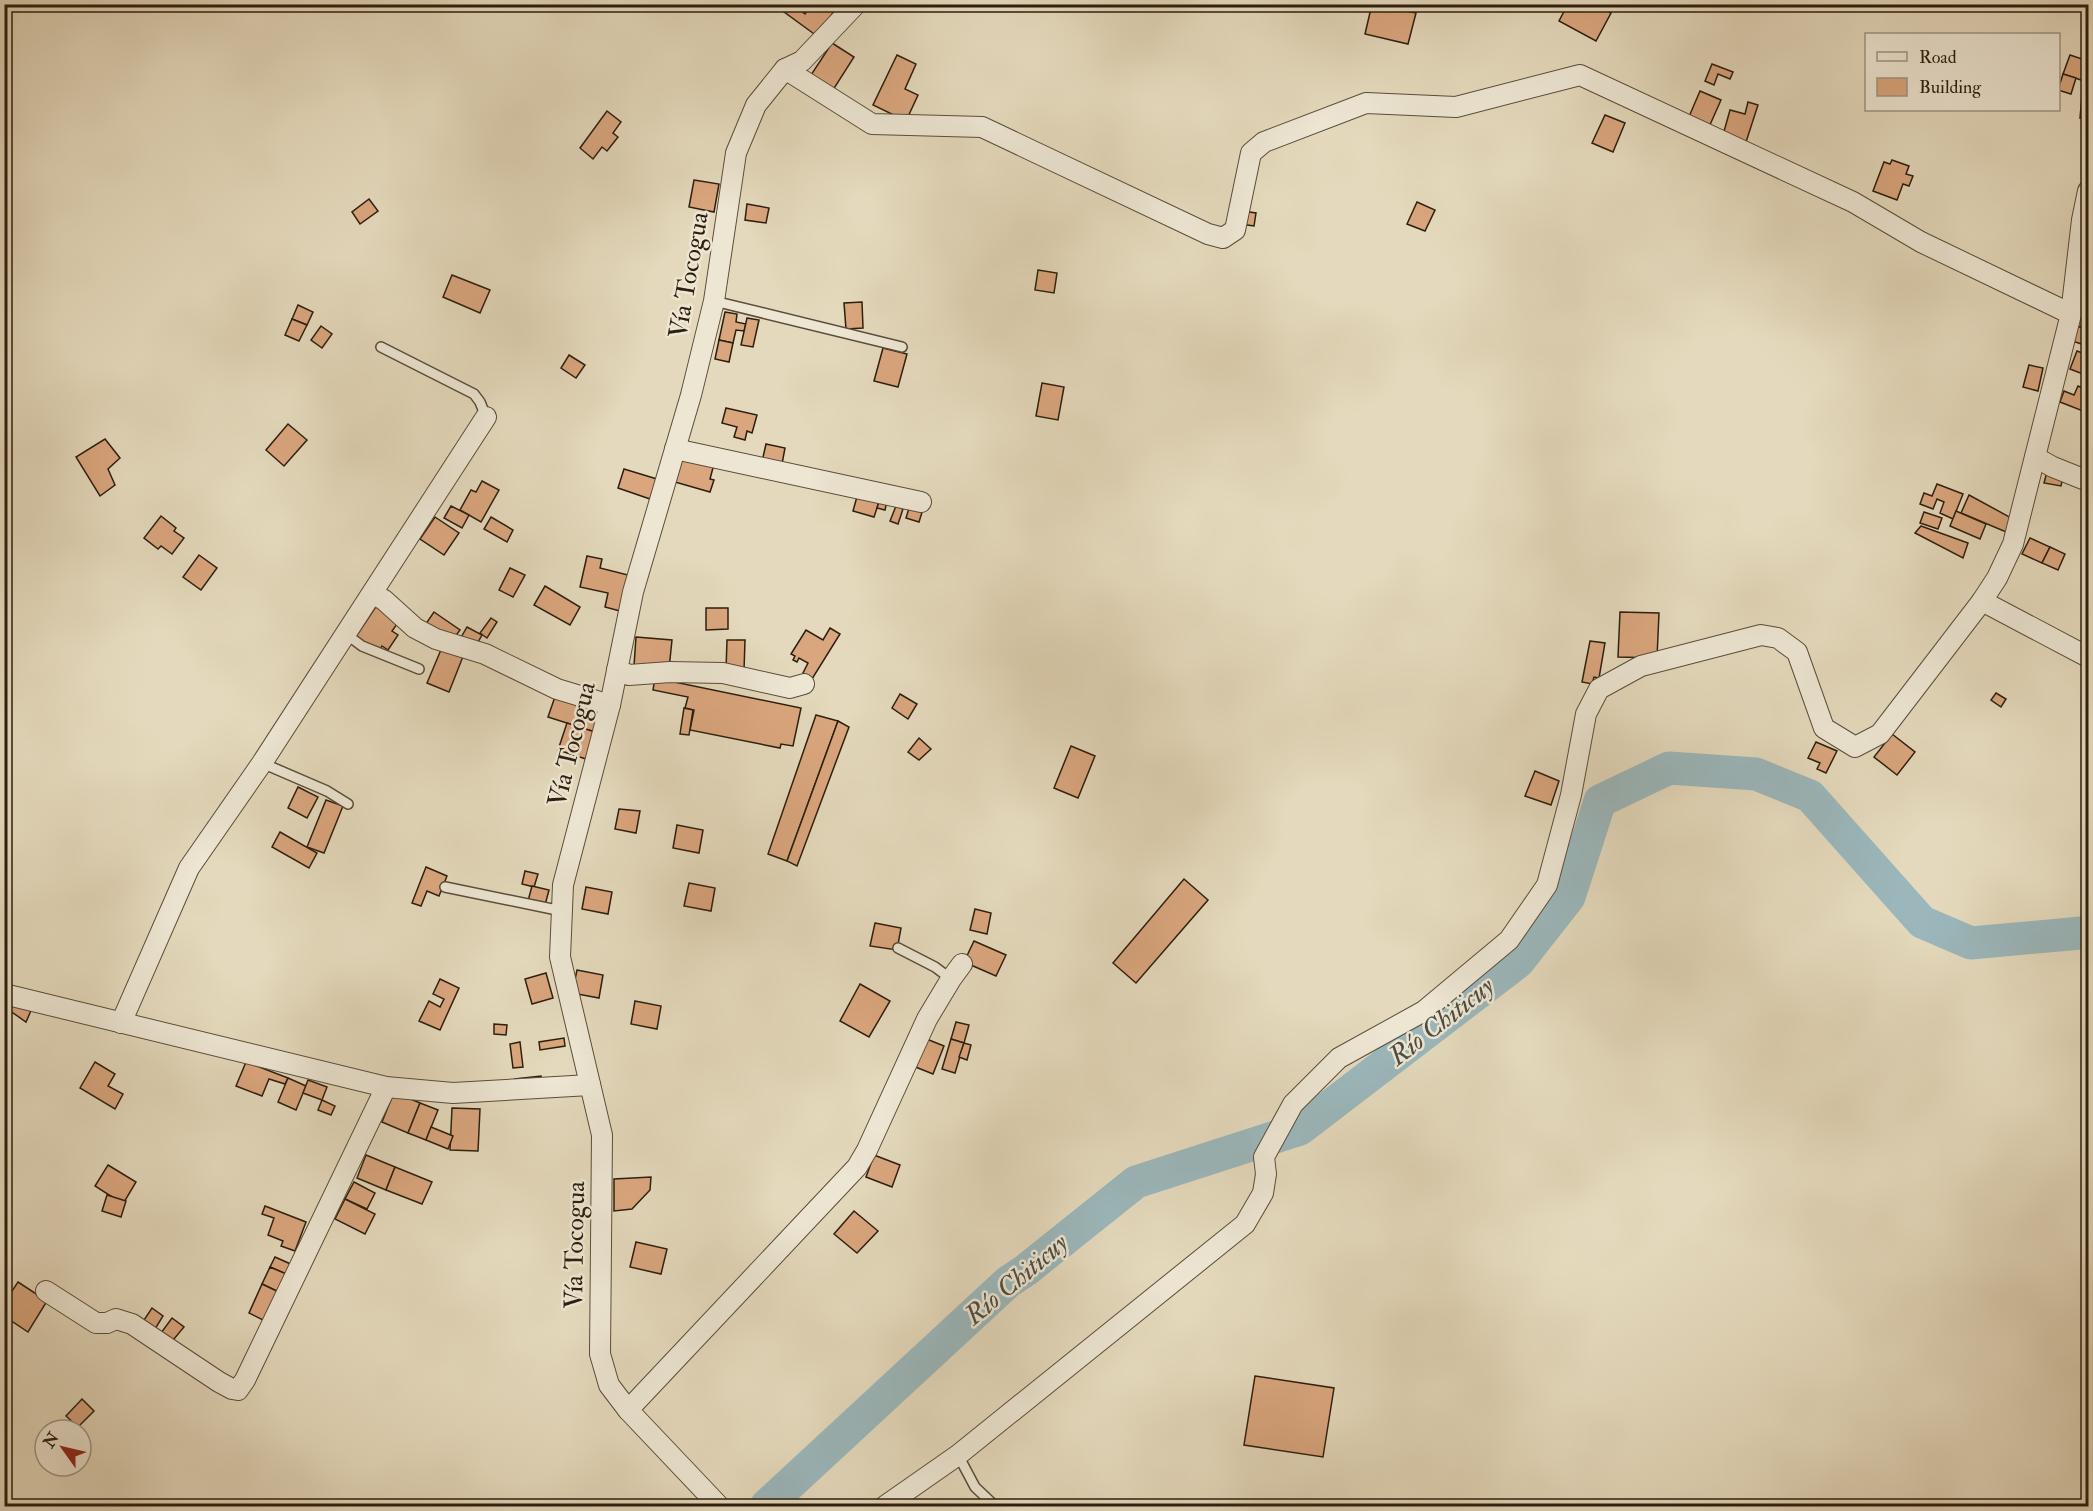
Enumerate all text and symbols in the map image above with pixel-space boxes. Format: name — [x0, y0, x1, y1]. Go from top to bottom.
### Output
legend — [1865, 33, 2060, 111]
text: Road — [1919, 46, 1957, 69]
text: Building — [1919, 76, 1982, 99]
street label: Vía Tocogua — [662, 209, 716, 341]
street label: Vía Tocogua — [541, 678, 603, 810]
water label: Río Chiticuy — [1381, 969, 1501, 1073]
street label: Vía Tocogua — [558, 1180, 592, 1309]
water label: Río Chiticuy — [957, 1226, 1075, 1333]
north arrow — [33, 1418, 93, 1478]
text: N — [39, 1428, 64, 1453]

